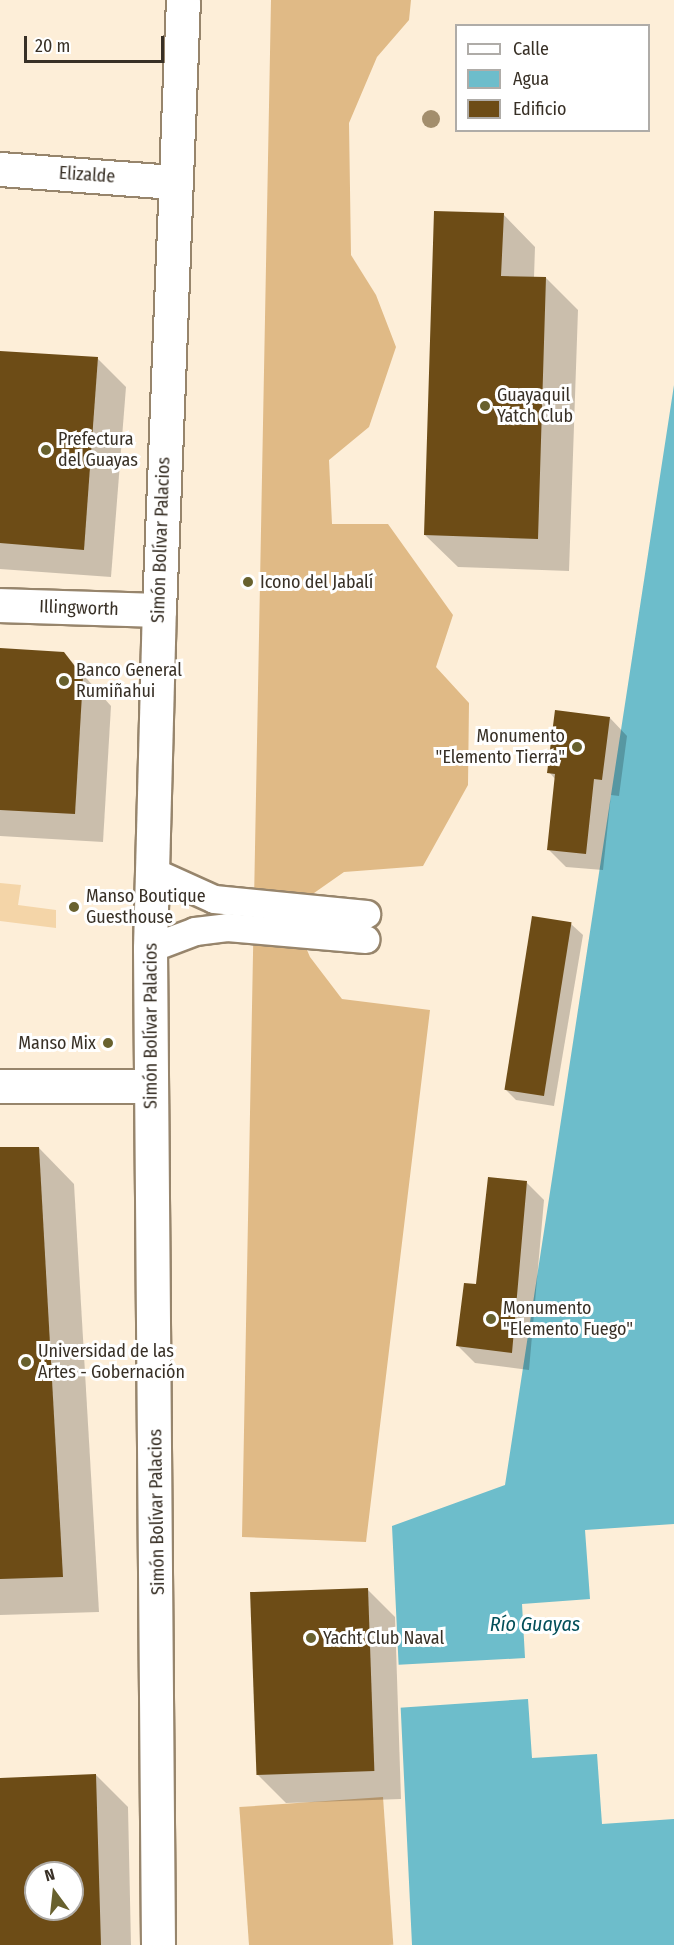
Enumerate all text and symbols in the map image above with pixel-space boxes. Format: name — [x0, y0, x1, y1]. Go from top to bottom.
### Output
scale bar — [27, 24, 166, 62]
legend — [455, 24, 650, 132]
text: 20 m — [35, 35, 70, 57]
text: Calle — [513, 38, 549, 60]
text: Agua — [513, 68, 549, 90]
text: Edificio — [513, 98, 566, 120]
street label: Elizalde — [58, 162, 116, 188]
place label: Guayaquil Yatch Club — [497, 385, 573, 428]
marker: Guayaquil Yatch Club — [478, 399, 492, 413]
place label: Prefectura del Guayas — [58, 429, 138, 472]
marker: Prefectura del Guayas — [39, 443, 53, 457]
street label: Simón Bolívar Palacios — [147, 457, 175, 623]
place label: Icono del Jabalí — [260, 571, 373, 593]
marker: Icono del Jabalí — [241, 575, 255, 589]
street label: Illingworth — [39, 596, 119, 620]
place label: Banco General Rumiñahui — [76, 660, 182, 702]
marker: Banco General Rumiñahui — [57, 674, 71, 688]
place label: Monumento "Elemento Tierra" — [436, 726, 565, 768]
marker: Monumento "Elemento Tierra" — [570, 740, 584, 754]
place label: Manso Boutique Guesthouse — [86, 886, 206, 928]
marker: Manso Boutique Guesthouse — [67, 900, 81, 914]
street label: Simón Bolívar Palacios — [140, 943, 162, 1109]
place label: Manso Mix — [18, 1032, 96, 1054]
marker: Manso Mix — [101, 1036, 115, 1050]
place label: Monumento "Elemento Fuego" — [503, 1298, 633, 1340]
marker: Monumento "Elemento Fuego" — [484, 1312, 498, 1326]
place label: Universidad de las Artes - Gobernación — [38, 1341, 185, 1384]
marker: Universidad de las Artes - Gobernación — [19, 1355, 33, 1369]
street label: Simón Bolívar Palacios — [145, 1429, 169, 1595]
water label: Río Guayas — [490, 1612, 580, 1636]
place label: Yacht Club Naval — [323, 1627, 444, 1649]
marker: Yacht Club Naval — [304, 1631, 318, 1645]
north arrow — [24, 1861, 84, 1921]
text: N — [43, 1865, 57, 1885]

